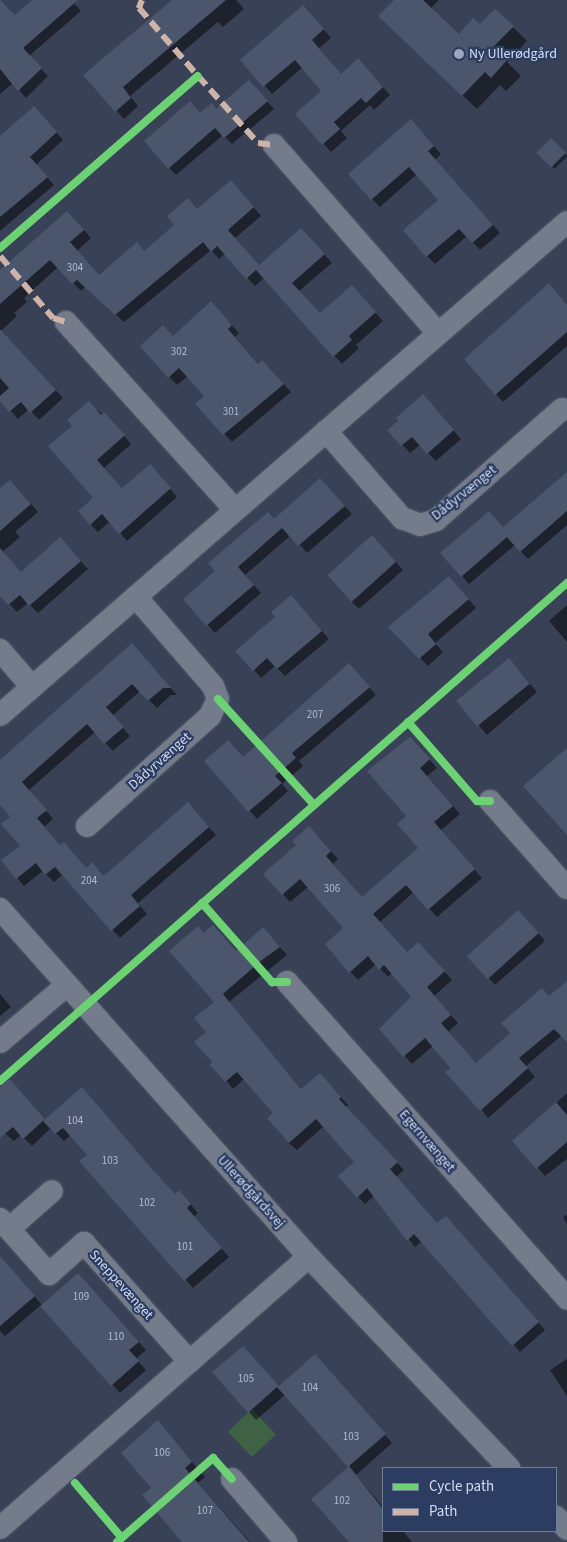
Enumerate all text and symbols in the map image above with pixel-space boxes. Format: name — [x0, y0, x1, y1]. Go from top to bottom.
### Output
place label: Ny Ullerødgård — [469, 46, 557, 62]
marker: Ny Ullerødgård — [453, 48, 465, 60]
house number: 304 — [67, 261, 83, 275]
house number: 302 — [171, 345, 187, 359]
house number: 301 — [223, 405, 239, 419]
street label: Dådyrvænget — [428, 462, 500, 524]
house number: 207 — [307, 708, 323, 722]
street label: Dådyrvænget — [125, 729, 195, 793]
house number: 204 — [81, 874, 97, 888]
house number: 306 — [324, 882, 340, 896]
street label: Egernvænget — [395, 1106, 459, 1176]
house number: 104 — [67, 1114, 83, 1128]
street label: Ullerødgårdsvej — [214, 1152, 288, 1232]
house number: 103 — [102, 1154, 118, 1168]
house number: 102 — [139, 1196, 155, 1210]
house number: 101 — [177, 1240, 193, 1254]
street label: Sneppevænget — [85, 1247, 157, 1323]
house number: 109 — [73, 1290, 89, 1304]
house number: 110 — [108, 1330, 124, 1344]
house number: 105 — [238, 1372, 254, 1386]
house number: 104 — [302, 1381, 318, 1395]
house number: 103 — [343, 1430, 359, 1444]
house number: 106 — [154, 1446, 170, 1460]
legend — [382, 1467, 557, 1532]
text: Cycle path — [429, 1476, 494, 1497]
house number: 102 — [334, 1494, 350, 1508]
text: Path — [429, 1501, 457, 1522]
house number: 107 — [197, 1504, 213, 1518]

